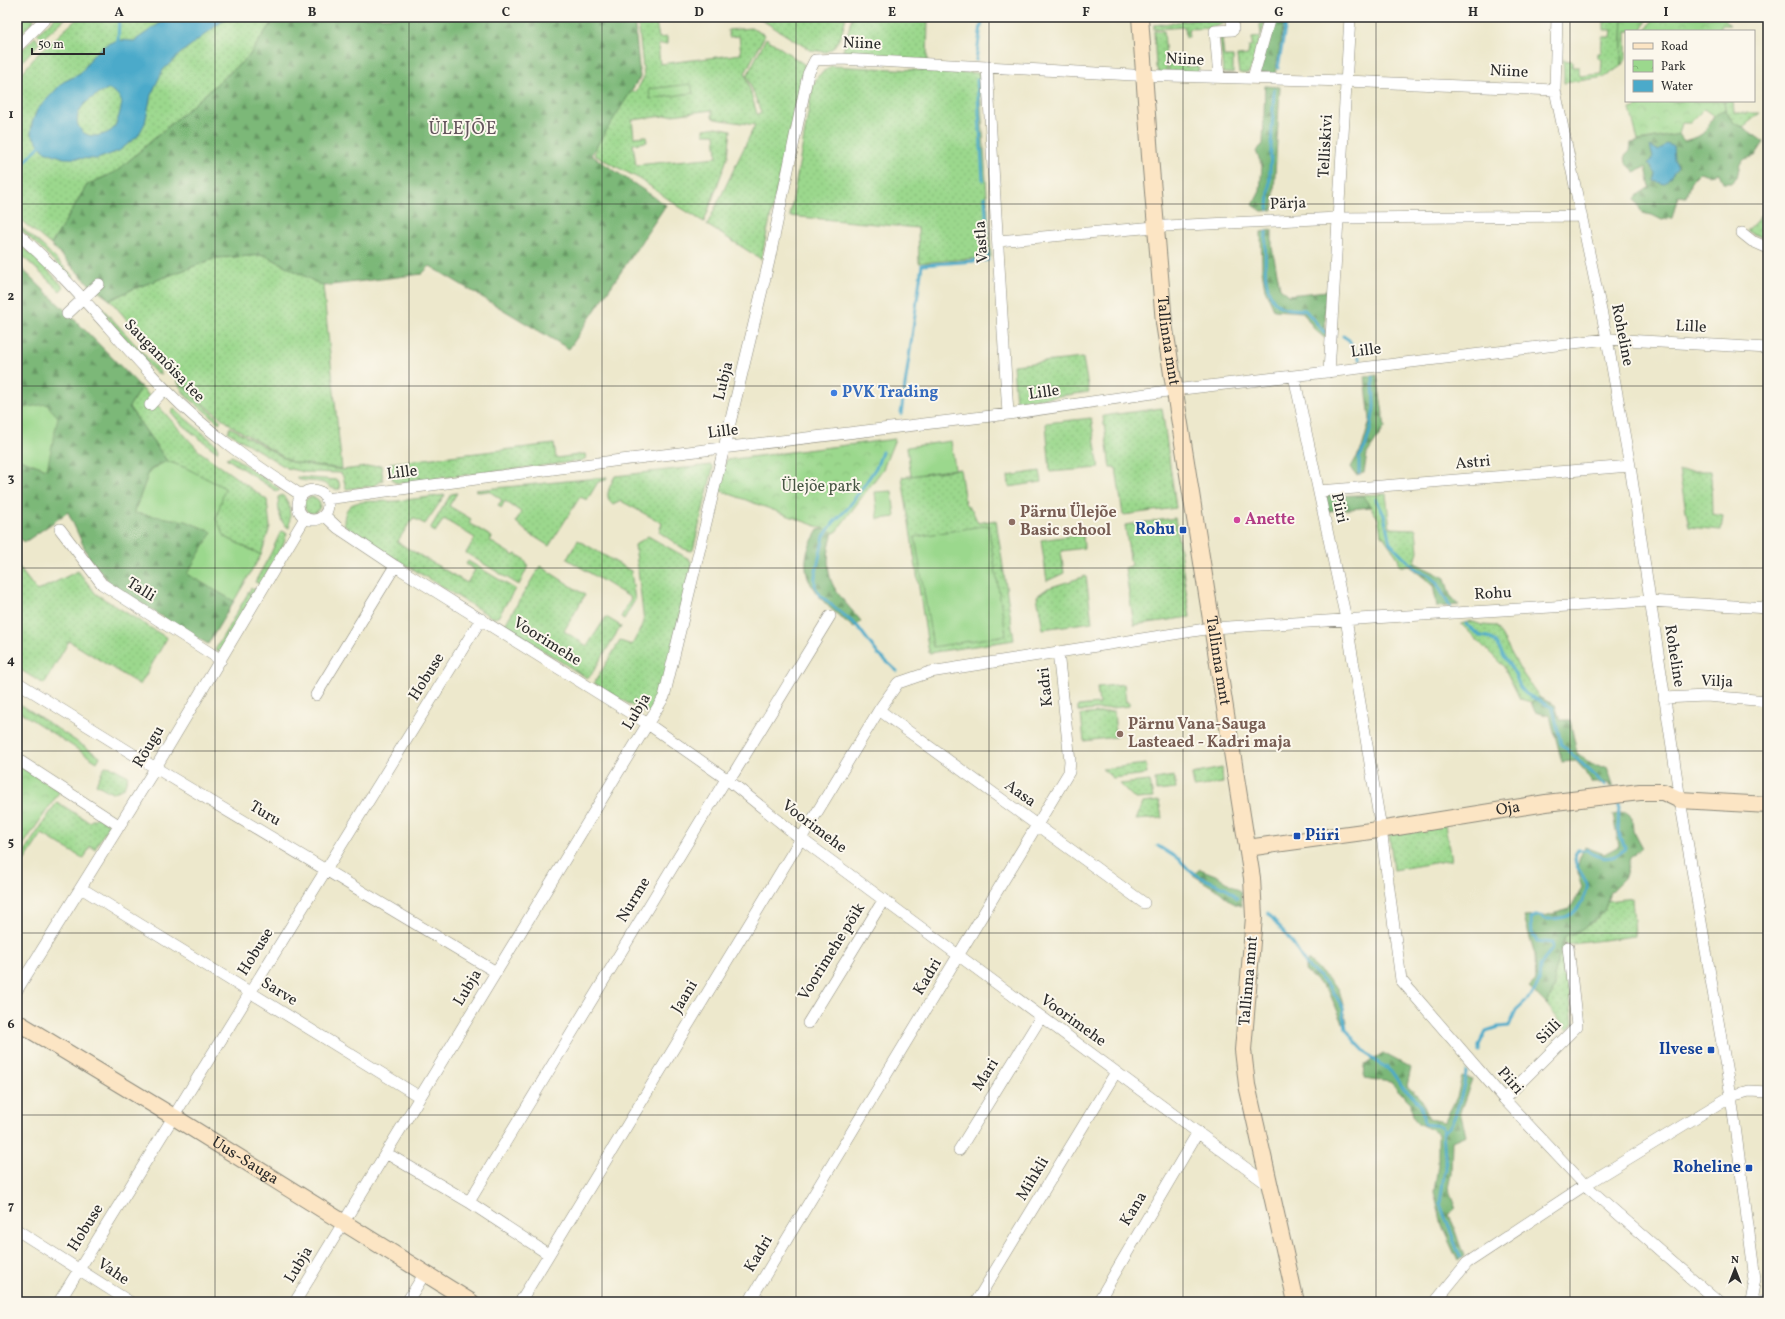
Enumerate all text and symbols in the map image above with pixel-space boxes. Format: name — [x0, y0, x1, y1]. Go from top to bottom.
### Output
text: A — [114, 4, 124, 22]
text: B — [308, 4, 317, 22]
text: C — [502, 4, 510, 22]
text: D — [694, 4, 704, 22]
text: E — [888, 4, 896, 22]
text: F — [1082, 4, 1090, 22]
text: G — [1274, 4, 1284, 22]
text: H — [1468, 4, 1478, 22]
text: I — [1664, 4, 1669, 22]
scale bar — [32, 30, 104, 56]
legend — [1625, 30, 1755, 102]
street label: Niine — [842, 32, 882, 56]
text: 50 m — [38, 37, 64, 53]
text: Road — [1661, 39, 1688, 55]
street label: Niine — [1165, 48, 1205, 72]
text: Park — [1661, 59, 1686, 75]
street label: Niine — [1489, 60, 1529, 84]
text: Water — [1661, 79, 1693, 95]
text: 1 — [8, 106, 14, 124]
street label: Telliskivi — [1313, 113, 1339, 178]
district label: ÜLEJÕE — [429, 117, 497, 142]
street label: Pärja — [1269, 192, 1307, 216]
street label: Vastla — [970, 220, 994, 264]
text: 2 — [8, 288, 15, 306]
street label: Tallinna mnt — [1151, 295, 1185, 388]
street label: Roheline — [1605, 302, 1639, 368]
street label: Saugamõisa tee — [119, 314, 209, 408]
street label: Lille — [1675, 315, 1707, 339]
street label: Lille — [1349, 338, 1383, 364]
street label: Lubja — [709, 359, 739, 403]
street label: Lille — [1027, 380, 1061, 406]
place label: PVK Trading — [842, 382, 939, 404]
marker: PVK Trading — [829, 388, 839, 398]
street label: Lille — [706, 419, 740, 445]
street label: Astri — [1454, 450, 1492, 475]
street label: Lille — [385, 460, 419, 486]
text: 3 — [8, 470, 15, 488]
park label: Ülejõe park — [781, 476, 861, 498]
street label: Piiri — [1325, 491, 1353, 525]
place label: Pärnu Ülejõe Basic school — [1020, 502, 1117, 542]
place label: Anette — [1245, 509, 1295, 531]
marker: Anette — [1232, 515, 1242, 525]
marker: Pärnu Ülejõe Basic school — [1007, 517, 1017, 527]
place label: Rohu — [1135, 519, 1175, 541]
marker: Rohu — [1178, 525, 1188, 535]
street label: Talli — [122, 573, 160, 608]
street label: Rohu — [1474, 582, 1512, 606]
street label: Voorimehe — [509, 612, 585, 672]
street label: Tallinna mnt — [1200, 614, 1236, 708]
street label: Roheline — [1658, 623, 1690, 689]
street label: Hobuse — [404, 649, 450, 705]
text: 4 — [7, 652, 15, 670]
street label: Kadri — [1033, 666, 1059, 708]
street label: Vilja — [1700, 670, 1734, 694]
street label: Lubja — [617, 689, 657, 734]
place label: Pärnu Vana-Sauga Lasteaed - Kadri maja — [1128, 714, 1291, 754]
street label: Rõugu — [128, 722, 170, 772]
marker: Pärnu Vana-Sauga Lasteaed - Kadri maja — [1115, 729, 1125, 739]
street label: Aasa — [1000, 775, 1040, 813]
street label: Voorimehe — [777, 795, 851, 859]
street label: Turu — [245, 796, 285, 832]
street label: Oja — [1494, 796, 1522, 822]
place label: Piiri — [1305, 825, 1340, 847]
marker: Piiri — [1292, 831, 1302, 841]
text: 5 — [8, 834, 14, 852]
street label: Nurme — [612, 873, 656, 927]
street label: Voorimehe põik — [793, 899, 871, 1005]
street label: Hobuse — [233, 924, 279, 980]
street label: Tallinna mnt — [1234, 935, 1264, 1027]
street label: Kadri — [908, 954, 948, 1000]
street label: Lubja — [448, 965, 488, 1010]
street label: Sarve — [256, 972, 302, 1012]
street label: Jaani — [666, 976, 704, 1018]
street label: Voorimehe — [1035, 990, 1111, 1052]
street label: Siili — [1531, 1014, 1567, 1050]
text: 6 — [7, 1016, 15, 1034]
place label: Ilvese — [1659, 1039, 1703, 1061]
marker: Ilvese — [1706, 1045, 1716, 1055]
street label: Mari — [968, 1054, 1005, 1095]
street label: Piiri — [1492, 1062, 1528, 1100]
street label: Uus-Sauga — [207, 1132, 283, 1190]
street label: Mihkli — [1011, 1153, 1055, 1205]
place label: Roheline — [1673, 1157, 1741, 1179]
marker: Roheline — [1744, 1163, 1754, 1173]
street label: Kana — [1115, 1188, 1153, 1230]
text: 7 — [8, 1198, 14, 1216]
street label: Hobuse — [63, 1200, 109, 1256]
street label: Kadri — [739, 1231, 779, 1277]
street label: Lubja — [279, 1242, 319, 1287]
north arrow — [1715, 1249, 1755, 1289]
street label: Vahe — [92, 1253, 134, 1291]
text: N — [1731, 1253, 1739, 1268]

